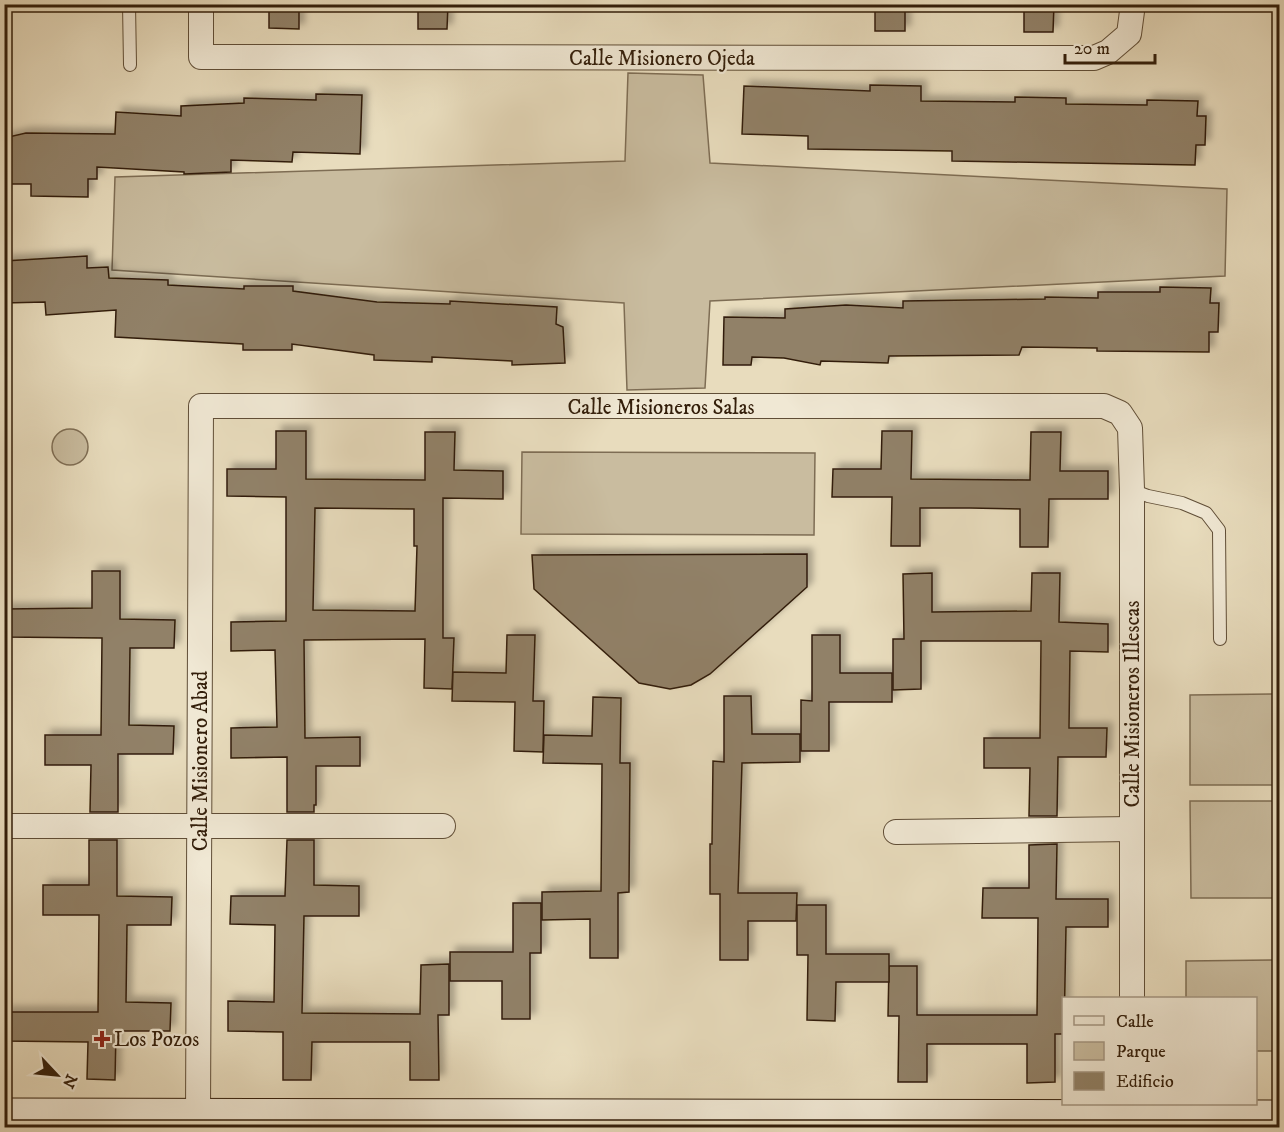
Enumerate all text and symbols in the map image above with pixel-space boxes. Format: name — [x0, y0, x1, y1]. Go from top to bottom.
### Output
scale bar — [1065, 27, 1155, 65]
text: 20 m — [1074, 38, 1110, 60]
street label: Calle Misionero Ojeda — [569, 46, 755, 72]
street label: Calle Misioneros Salas — [567, 395, 755, 421]
street label: Calle Misioneros Illescas — [1120, 601, 1146, 807]
street label: Calle Misionero Abad — [188, 670, 214, 851]
legend — [1062, 997, 1257, 1105]
text: Calle — [1116, 1011, 1154, 1033]
place label: Los Pozos — [114, 1027, 199, 1053]
marker: Los Pozos — [95, 1032, 109, 1046]
text: Parque — [1116, 1041, 1166, 1063]
north arrow — [27, 1045, 87, 1105]
text: N — [58, 1071, 81, 1091]
text: Edificio — [1116, 1071, 1174, 1093]

